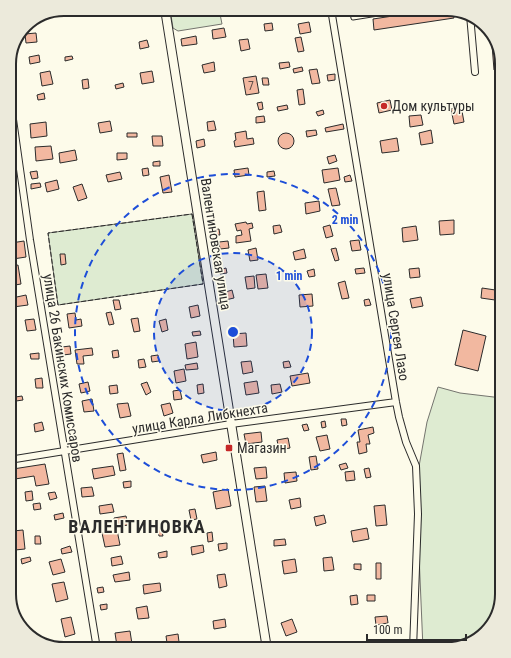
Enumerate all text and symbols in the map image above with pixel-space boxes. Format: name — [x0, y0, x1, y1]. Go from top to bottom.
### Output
house number: 7 — [248, 79, 254, 93]
place label: Дом культуры — [392, 98, 474, 114]
marker: Дом культуры — [379, 101, 389, 111]
street label: Валентиновская улица — [198, 177, 234, 311]
text: 2 min — [332, 213, 358, 227]
text: 1 min — [276, 269, 302, 283]
street label: улица Сергея Лазо — [380, 272, 412, 382]
street label: улица 26 Бакинских Комиссаров — [40, 273, 86, 463]
centre of rings — [226, 325, 240, 339]
street label: улица Карла Либкнехта — [131, 399, 269, 437]
place label: Магазин — [237, 440, 287, 456]
marker: Магазин — [224, 443, 234, 453]
district label: ВАЛЕНТИНОВКА — [68, 516, 206, 537]
scale bar — [367, 616, 466, 642]
text: 100 m — [373, 623, 403, 637]

